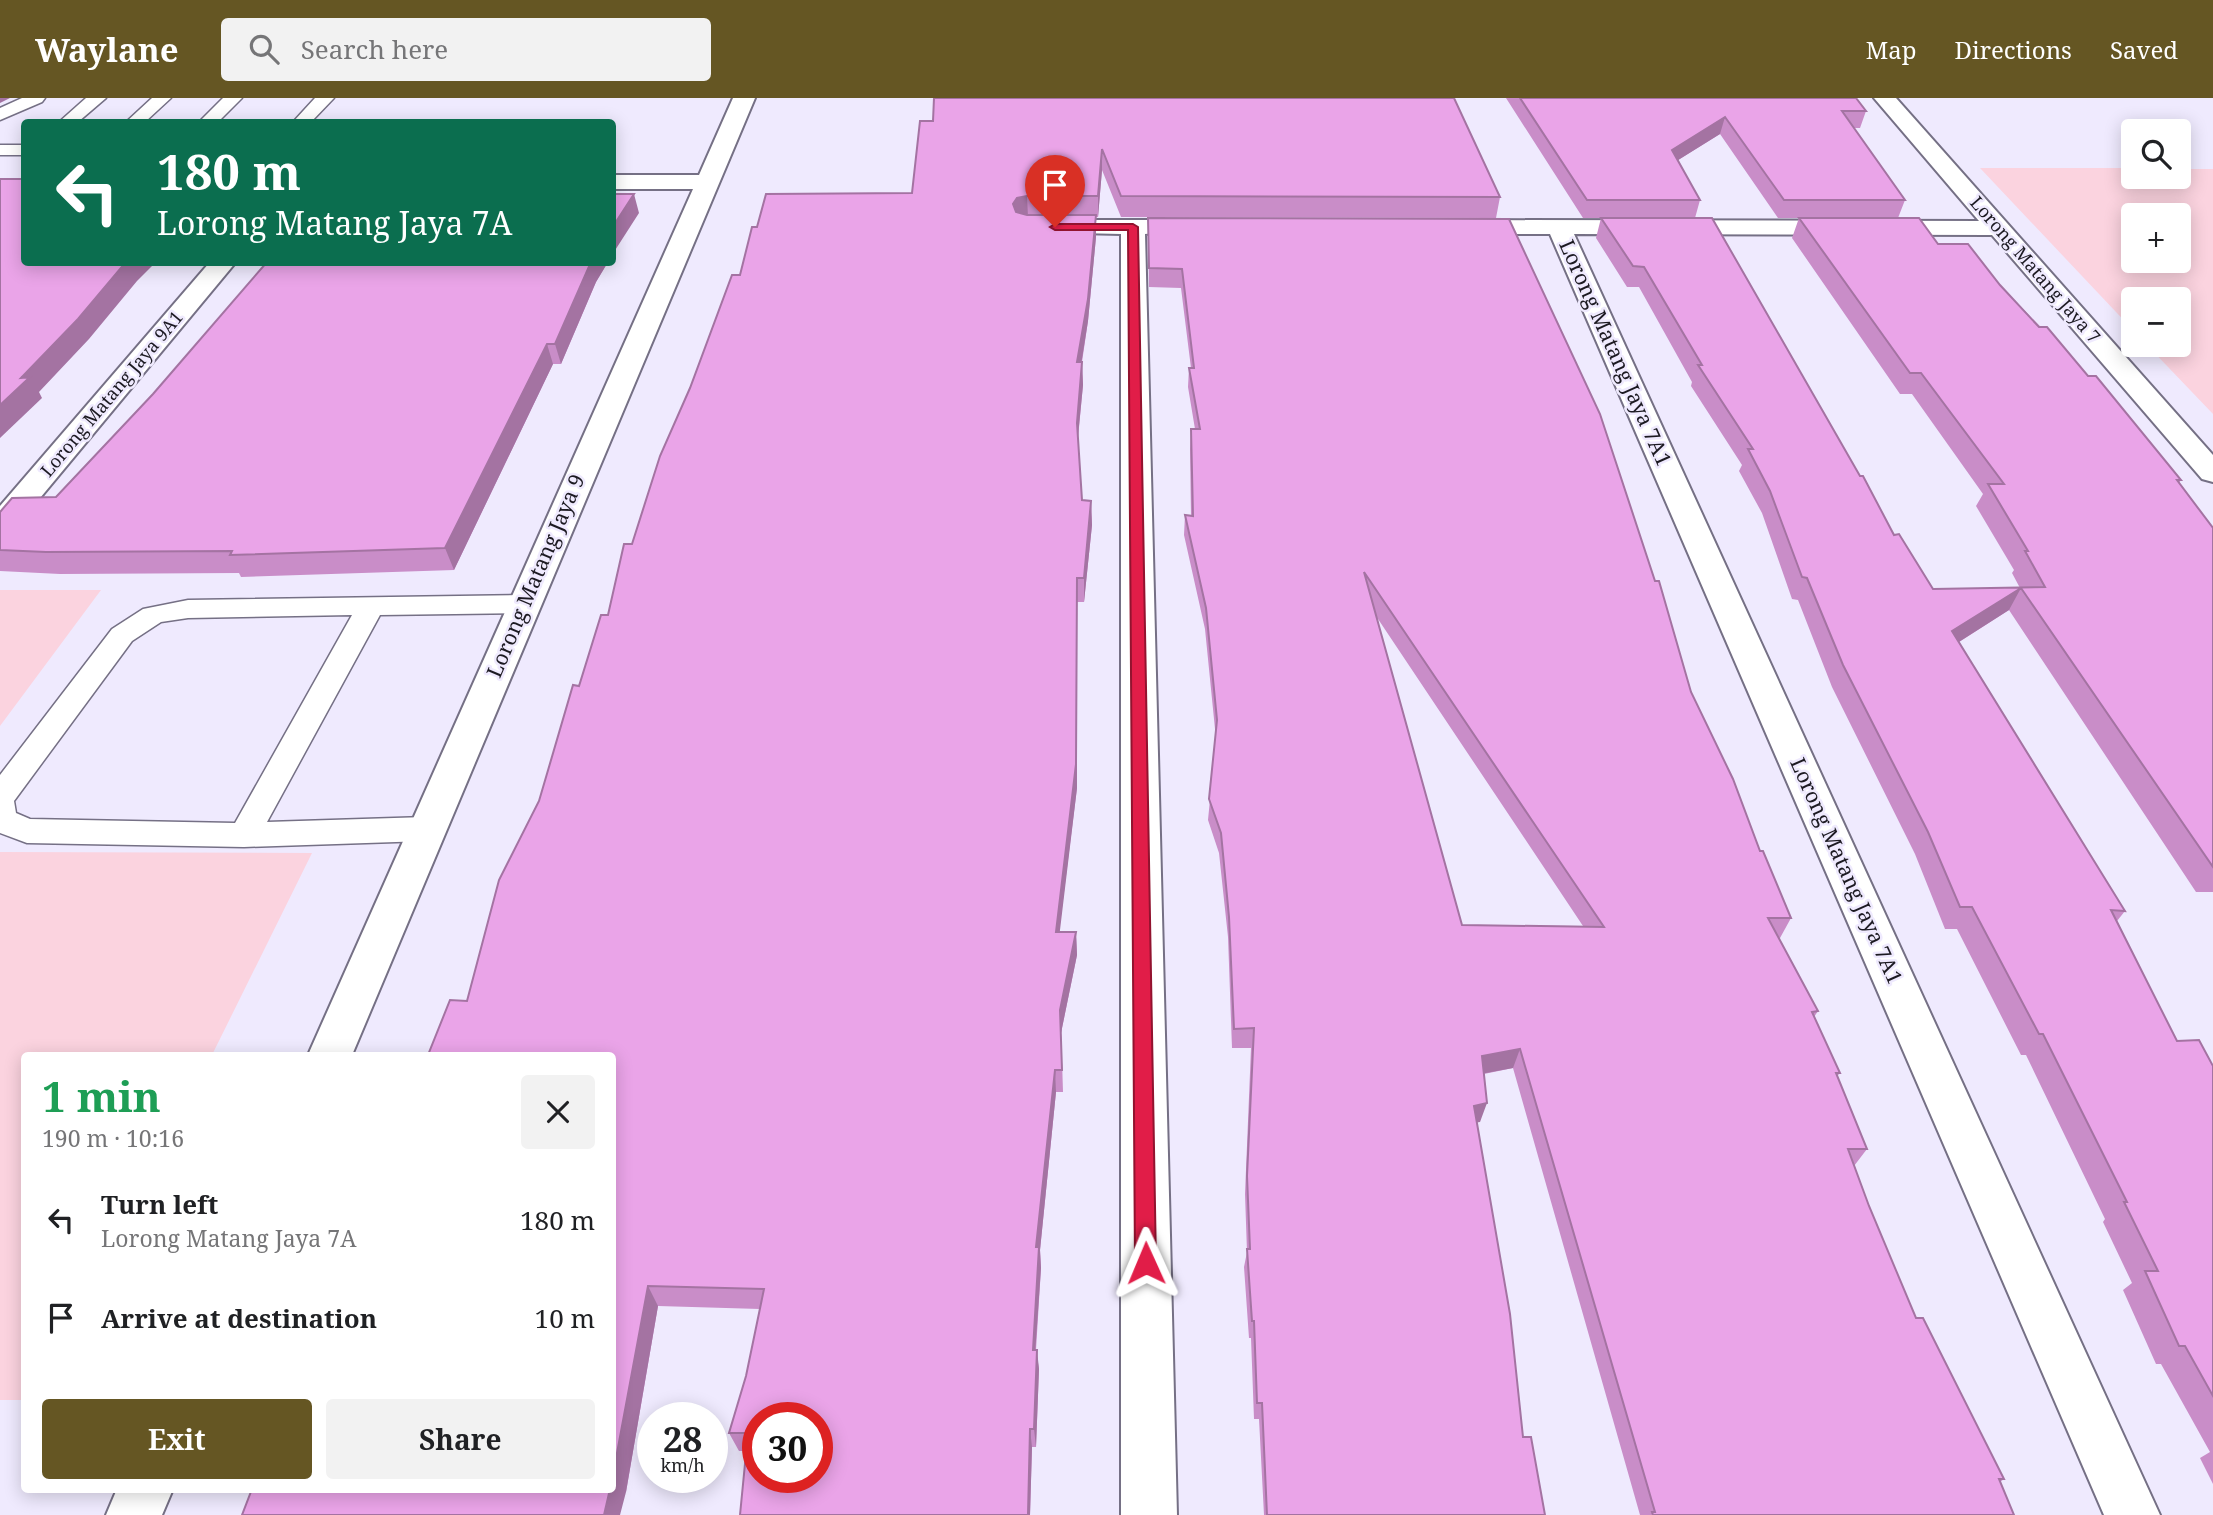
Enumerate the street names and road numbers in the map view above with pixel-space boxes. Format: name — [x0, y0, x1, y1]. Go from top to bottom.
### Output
street label: Lorong Matang Jaya 7 — [1965, 191, 2106, 348]
street label: Lorong Matang Jaya 7A1 — [1553, 235, 1679, 470]
street label: Lorong Matang Jaya 9A1 — [35, 305, 188, 481]
street label: Lorong Matang Jaya 9 — [480, 470, 591, 682]
street label: Lorong Matang Jaya 7A1 — [1784, 753, 1910, 988]

